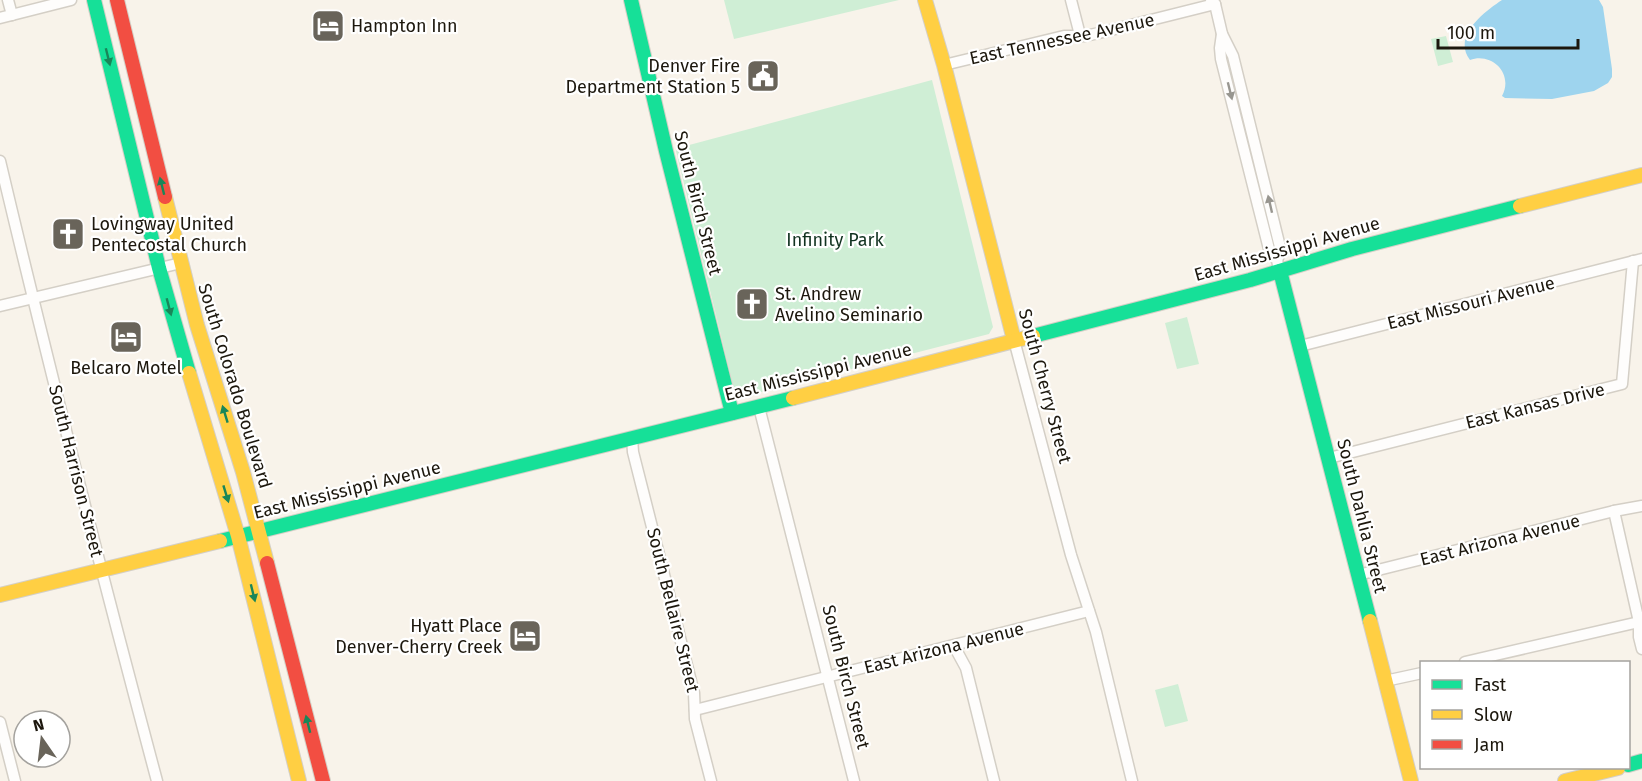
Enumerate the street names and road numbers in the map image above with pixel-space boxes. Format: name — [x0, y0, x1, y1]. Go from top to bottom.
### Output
street label: East Tennessee Avenue — [968, 9, 1156, 69]
street label: South Birch Street — [669, 129, 727, 278]
street label: East Mississippi Avenue — [1192, 212, 1382, 286]
street label: East Missouri Avenue — [1385, 272, 1557, 334]
street label: South Colorado Boulevard — [193, 281, 277, 491]
street label: South Cherry Street — [1014, 306, 1076, 466]
street label: East Mississippi Avenue — [722, 338, 914, 406]
street label: East Kansas Drive — [1463, 378, 1607, 434]
street label: South Harrison Street — [44, 383, 108, 560]
street label: South Dahlia Street — [1332, 437, 1392, 596]
street label: East Mississippi Avenue — [251, 456, 443, 524]
street label: East Arizona Avenue — [1418, 509, 1582, 571]
street label: South Bellaire Street — [642, 526, 704, 695]
street label: South Birch Street — [817, 603, 875, 752]
street label: East Arizona Avenue — [862, 617, 1026, 679]

